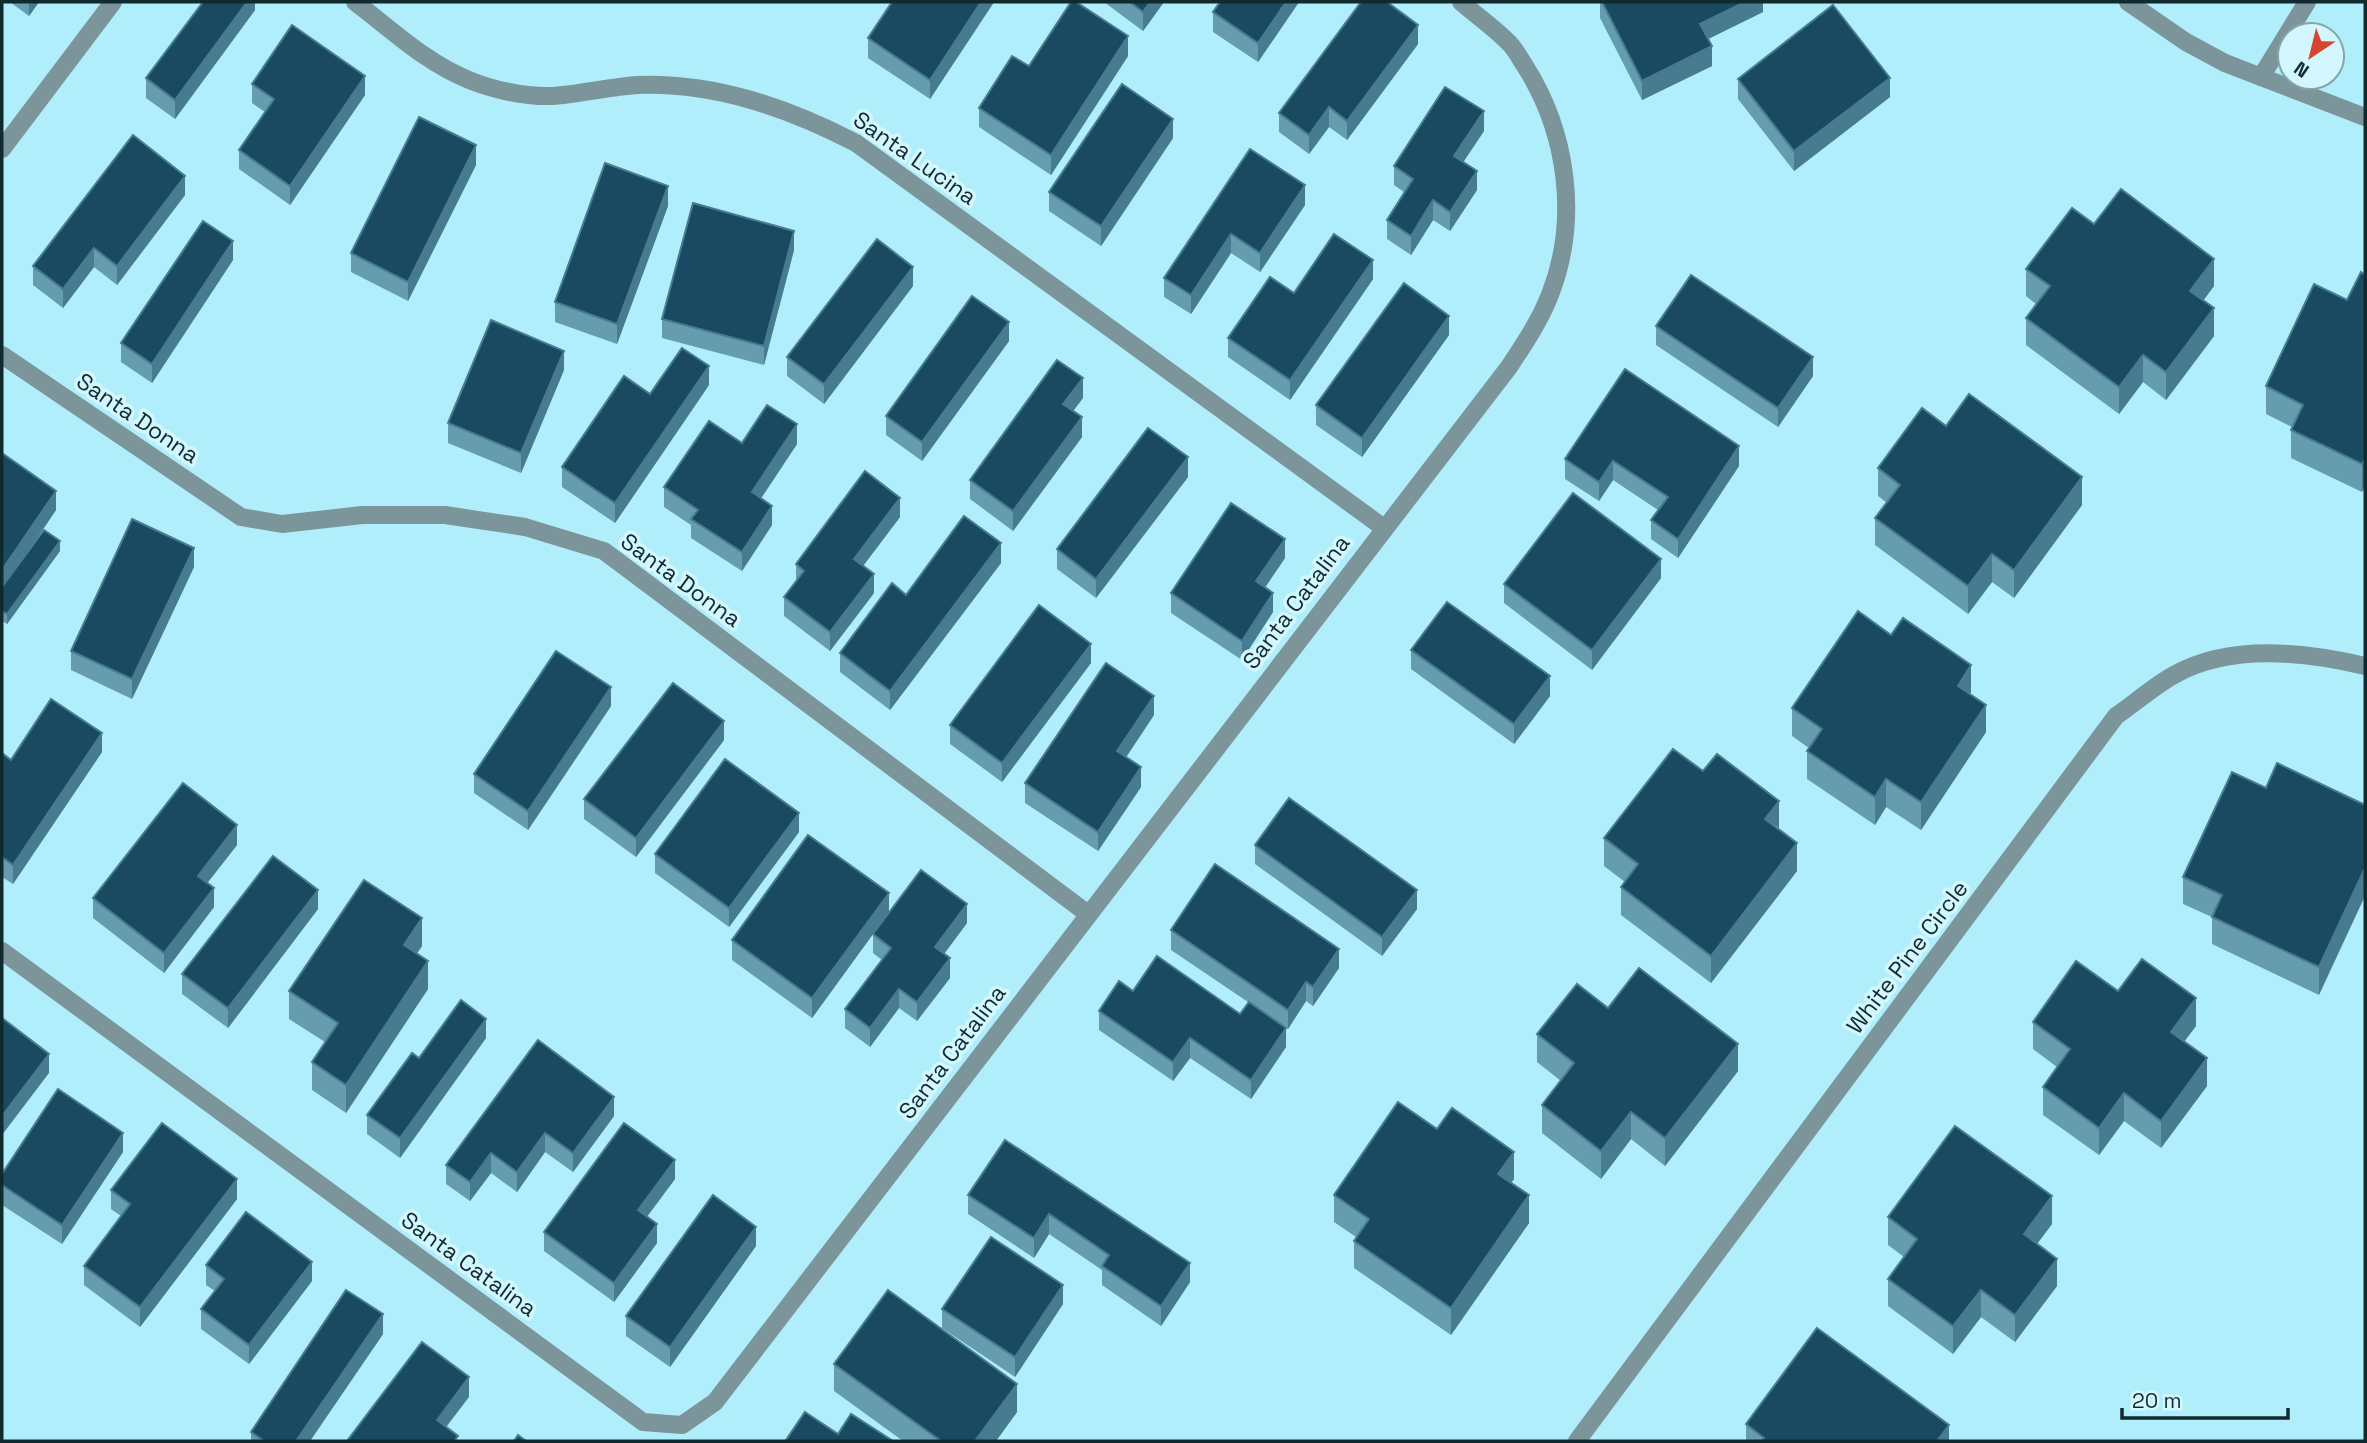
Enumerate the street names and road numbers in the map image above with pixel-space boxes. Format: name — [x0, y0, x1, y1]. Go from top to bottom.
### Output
street label: Santa Lucina — [847, 104, 983, 212]
street label: Santa Donna — [71, 366, 205, 470]
street label: Santa Donna — [615, 526, 747, 634]
street label: Santa Catalina — [1236, 529, 1356, 675]
street label: White Pine Circle — [1840, 874, 1974, 1040]
street label: Santa Catalina — [892, 979, 1012, 1125]
street label: Santa Catalina — [395, 1205, 543, 1323]

